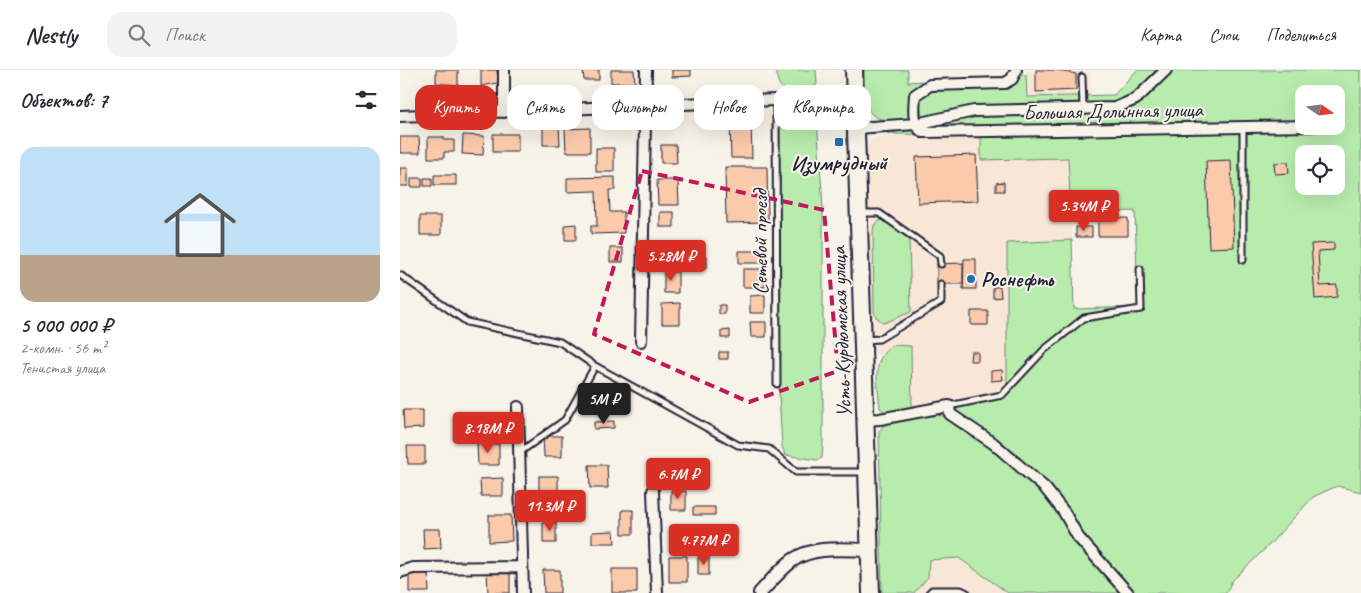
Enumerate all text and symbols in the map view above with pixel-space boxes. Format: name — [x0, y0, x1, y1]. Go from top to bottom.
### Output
search box — [107, 12, 457, 57]
text: Nestly — [25, 20, 77, 50]
icon: search — [125, 21, 153, 49]
text: Поиск — [165, 23, 205, 47]
text: Карта — [1140, 24, 1181, 46]
text: Слои — [1209, 24, 1238, 46]
text: Поделиться — [1266, 24, 1336, 46]
chip: Купить — [415, 85, 497, 130]
chip: Снять — [507, 85, 582, 130]
chip: Фильтры — [592, 85, 684, 130]
chip: Новое — [694, 85, 764, 130]
chip: Квартира — [774, 85, 871, 130]
north arrow — [1295, 85, 1345, 135]
map controls — [1295, 85, 1345, 195]
icon: filters — [352, 86, 380, 114]
text: Объектов: 7 — [20, 87, 108, 113]
street label: Большая Долинная улица — [1023, 96, 1205, 126]
marker: Изумрудный — [833, 136, 845, 148]
button: locate — [1295, 145, 1345, 195]
place label: Изумрудный — [791, 150, 889, 177]
icon: home — [155, 180, 245, 270]
street label: Сетевой проезд — [747, 187, 773, 295]
pin: 5.34M ₽ — [1038, 190, 1130, 232]
text: 5.34M ₽ — [1060, 196, 1108, 216]
pin: 5.28M ₽ — [625, 240, 717, 282]
street label: Усть-Курдюмская улица — [825, 244, 857, 418]
text: 5.28M ₽ — [647, 246, 695, 266]
place label: Роснефть — [981, 266, 1055, 292]
marker: Роснефть — [965, 273, 977, 285]
text: 5 000 000 ₽ — [20, 312, 112, 338]
text: 2-комн. · 56 m² — [20, 338, 106, 358]
text: Тенистая улица — [20, 358, 105, 378]
pin: 5M ₽ — [574, 382, 634, 425]
text: 5M ₽ — [589, 389, 619, 409]
pin: 8.18M ₽ — [442, 412, 534, 454]
text: 8.18M ₽ — [464, 418, 512, 438]
pin: 6.7M ₽ — [637, 458, 719, 500]
text: 6.7M ₽ — [657, 464, 699, 484]
pin: 11.3M ₽ — [504, 490, 596, 532]
text: 11.3M ₽ — [526, 496, 574, 516]
pin: 4.77M ₽ — [658, 524, 750, 566]
text: 4.77M ₽ — [680, 530, 728, 550]

